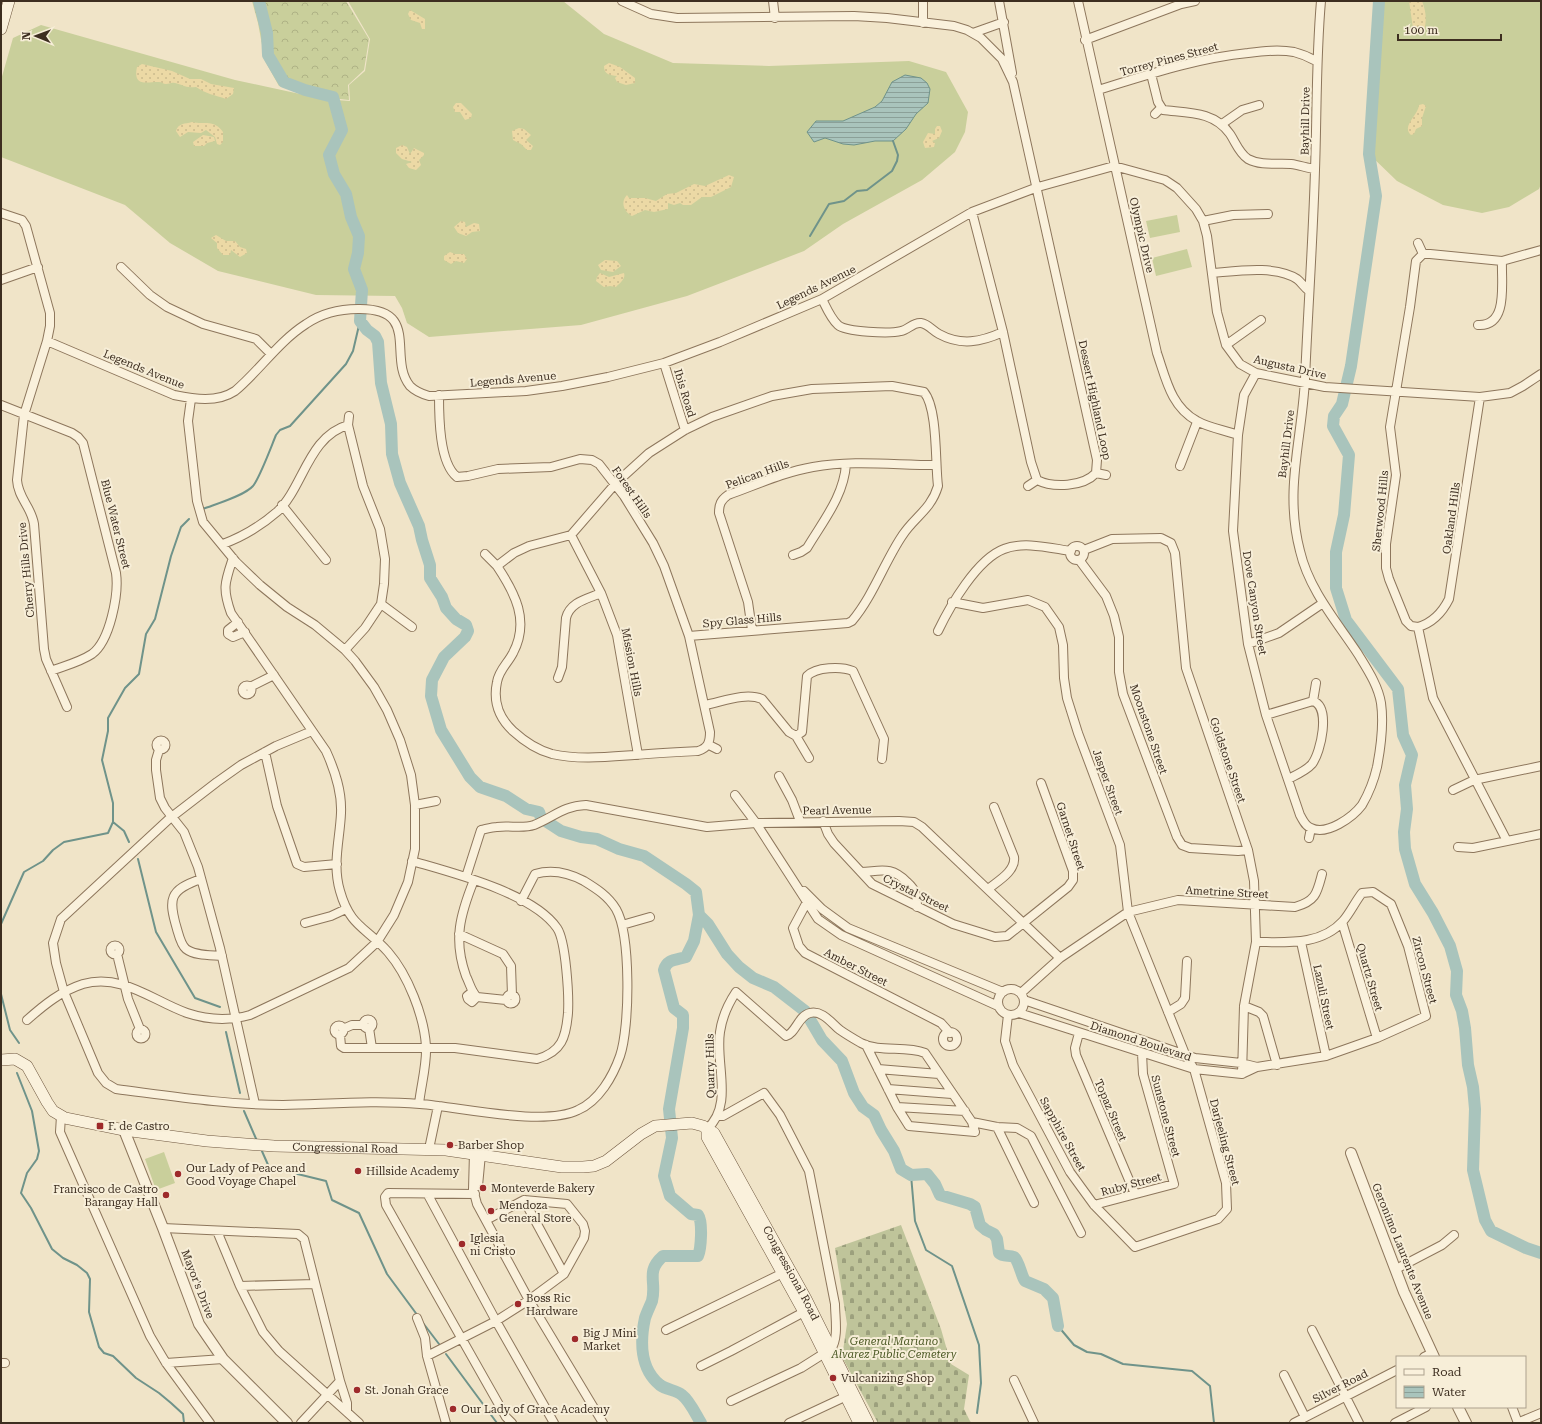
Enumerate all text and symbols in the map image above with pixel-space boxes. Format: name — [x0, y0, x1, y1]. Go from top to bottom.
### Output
north arrow — [16, 16, 56, 56]
scale bar — [1398, 16, 1501, 42]
text: 100 m — [1404, 23, 1438, 37]
text: N — [20, 31, 33, 40]
street label: Torrey Pines Street — [1119, 40, 1220, 79]
street label: Bayhill Drive — [1298, 87, 1313, 155]
street label: Olympic Drive — [1127, 196, 1157, 274]
street label: Legends Avenue — [775, 263, 858, 312]
street label: Dessert Highland Loop — [1075, 339, 1114, 461]
street label: Legends Avenue — [101, 347, 186, 392]
street label: Augusta Drive — [1252, 353, 1328, 382]
street label: Ibis Road — [671, 367, 698, 419]
street label: Legends Avenue — [469, 369, 557, 390]
street label: Bayhill Drive — [1276, 409, 1297, 479]
street label: Pelican Hills — [724, 457, 791, 492]
street label: Forest Hills — [609, 464, 654, 521]
street label: Sherwood Hills — [1370, 470, 1391, 552]
street label: Blue Water Street — [98, 478, 133, 570]
street label: Oakland Hills — [1440, 481, 1463, 555]
street label: Cherry Hills Drive — [16, 522, 37, 618]
street label: Dove Canyon Street — [1240, 550, 1269, 656]
street label: Spy Glass Hills — [702, 611, 782, 630]
street label: Mission Hills — [619, 627, 644, 697]
street label: Moonstone Street — [1127, 682, 1170, 776]
street label: Goldstone Street — [1207, 716, 1248, 805]
street label: Jasper Street — [1090, 747, 1125, 817]
street label: Garnet Street — [1053, 800, 1088, 872]
street label: Pearl Avenue — [802, 803, 872, 818]
street label: Crystal Street — [881, 872, 951, 915]
street label: Ametrine Street — [1185, 884, 1269, 901]
street label: Zircon Street — [1409, 935, 1440, 1005]
street label: Quartz Street — [1354, 942, 1385, 1013]
street label: Amber Street — [822, 946, 890, 989]
street label: Lazuli Street — [1310, 963, 1337, 1031]
street label: Diamond Boulevard — [1089, 1019, 1193, 1064]
street label: Quarry Hills — [703, 1033, 718, 1099]
street label: Sunstone Street — [1148, 1074, 1183, 1159]
street label: Topaz Street — [1092, 1077, 1129, 1143]
street label: Sapphire Street — [1037, 1095, 1088, 1174]
street label: Darjeeling Street — [1207, 1097, 1242, 1187]
place label: F. de Castro — [108, 1120, 170, 1133]
marker: F. de Castro — [95, 1121, 105, 1131]
place label: Barber Shop — [458, 1139, 524, 1152]
street label: Congressional Road — [292, 1140, 398, 1156]
marker: Barber Shop — [445, 1140, 455, 1150]
place label: Our Lady of Peace and Good Voyage Chapel — [186, 1162, 305, 1188]
place label: Hillside Academy — [366, 1165, 460, 1178]
marker: Hillside Academy — [353, 1166, 363, 1176]
marker: Our Lady of Peace and Good Voyage Chapel — [173, 1169, 183, 1179]
street label: Ruby Street — [1100, 1170, 1163, 1199]
street label: Geronimo Laurente Avenue — [1369, 1181, 1436, 1321]
place label: Monteverde Bakery — [491, 1182, 595, 1195]
place label: Francisco de Castro Barangay Hall — [53, 1183, 159, 1209]
marker: Monteverde Bakery — [478, 1183, 488, 1193]
marker: Francisco de Castro Barangay Hall — [161, 1190, 171, 1200]
place label: Mendoza General Store — [499, 1199, 572, 1225]
marker: Mendoza General Store — [486, 1206, 496, 1216]
street label: Congressional Road — [760, 1224, 822, 1323]
place label: Iglesia ni Cristo — [470, 1232, 516, 1258]
marker: Iglesia ni Cristo — [457, 1239, 467, 1249]
street label: Mayor's Drive — [178, 1248, 217, 1320]
place label: Boss Ric Hardware — [526, 1292, 578, 1318]
marker: Boss Ric Hardware — [513, 1299, 523, 1309]
place label: Big J Mini Market — [583, 1327, 637, 1353]
marker: Big J Mini Market — [570, 1334, 580, 1344]
park label: General Mariano Alvarez Public Cemetery — [831, 1335, 957, 1361]
legend — [1396, 1356, 1526, 1408]
text: Road — [1432, 1365, 1462, 1379]
street label: Silver Road — [1310, 1367, 1370, 1406]
place label: Vulcanizing Shop — [841, 1372, 934, 1385]
marker: Vulcanizing Shop — [828, 1373, 838, 1383]
place label: St. Jonah Grace — [365, 1384, 449, 1397]
marker: St. Jonah Grace — [352, 1385, 362, 1395]
text: Water — [1432, 1385, 1466, 1399]
place label: Our Lady of Grace Academy — [461, 1403, 610, 1416]
marker: Our Lady of Grace Academy — [448, 1404, 458, 1414]

